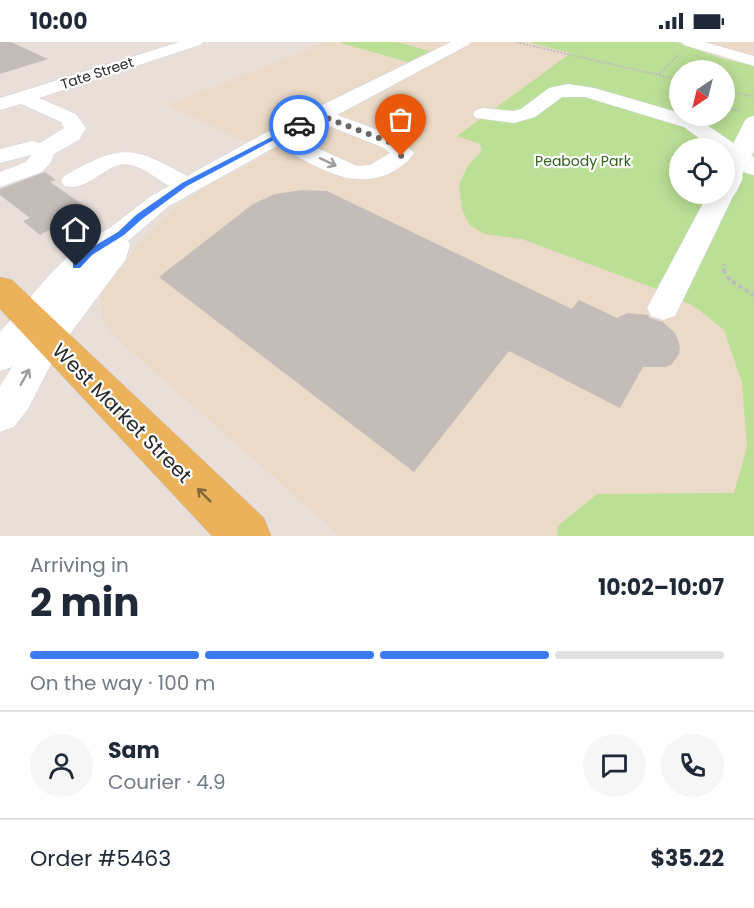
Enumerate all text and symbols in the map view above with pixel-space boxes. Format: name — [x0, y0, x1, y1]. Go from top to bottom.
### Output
text: 10:00 — [30, 6, 88, 37]
street label: Tate Street — [58, 52, 136, 94]
north arrow — [669, 60, 735, 126]
map controls — [669, 60, 735, 204]
pin — [375, 94, 426, 156]
courier — [269, 95, 329, 155]
icon: bag — [384, 103, 417, 136]
icon: car — [283, 109, 316, 142]
button: locate — [669, 138, 735, 204]
park label: Peabody Park — [535, 151, 632, 171]
one-way arrow — [319, 157, 337, 169]
pin — [50, 204, 101, 266]
icon: home — [59, 213, 92, 246]
street label: West Market Street — [46, 337, 198, 489]
one-way arrow — [20, 369, 32, 386]
one-way arrow — [197, 487, 212, 502]
text: Arriving in — [30, 551, 129, 579]
text: 10:02–10:07 — [598, 572, 724, 603]
text: 2 min — [30, 575, 140, 630]
text: On the way · 100 m — [30, 669, 215, 697]
button: person — [30, 734, 93, 797]
button: chat — [583, 734, 646, 797]
button: phone — [661, 734, 724, 797]
text: Sam — [108, 735, 160, 766]
text: Courier · 4.9 — [108, 768, 226, 796]
text: Order #5463 — [30, 843, 171, 874]
text: $35.22 — [651, 843, 724, 874]

